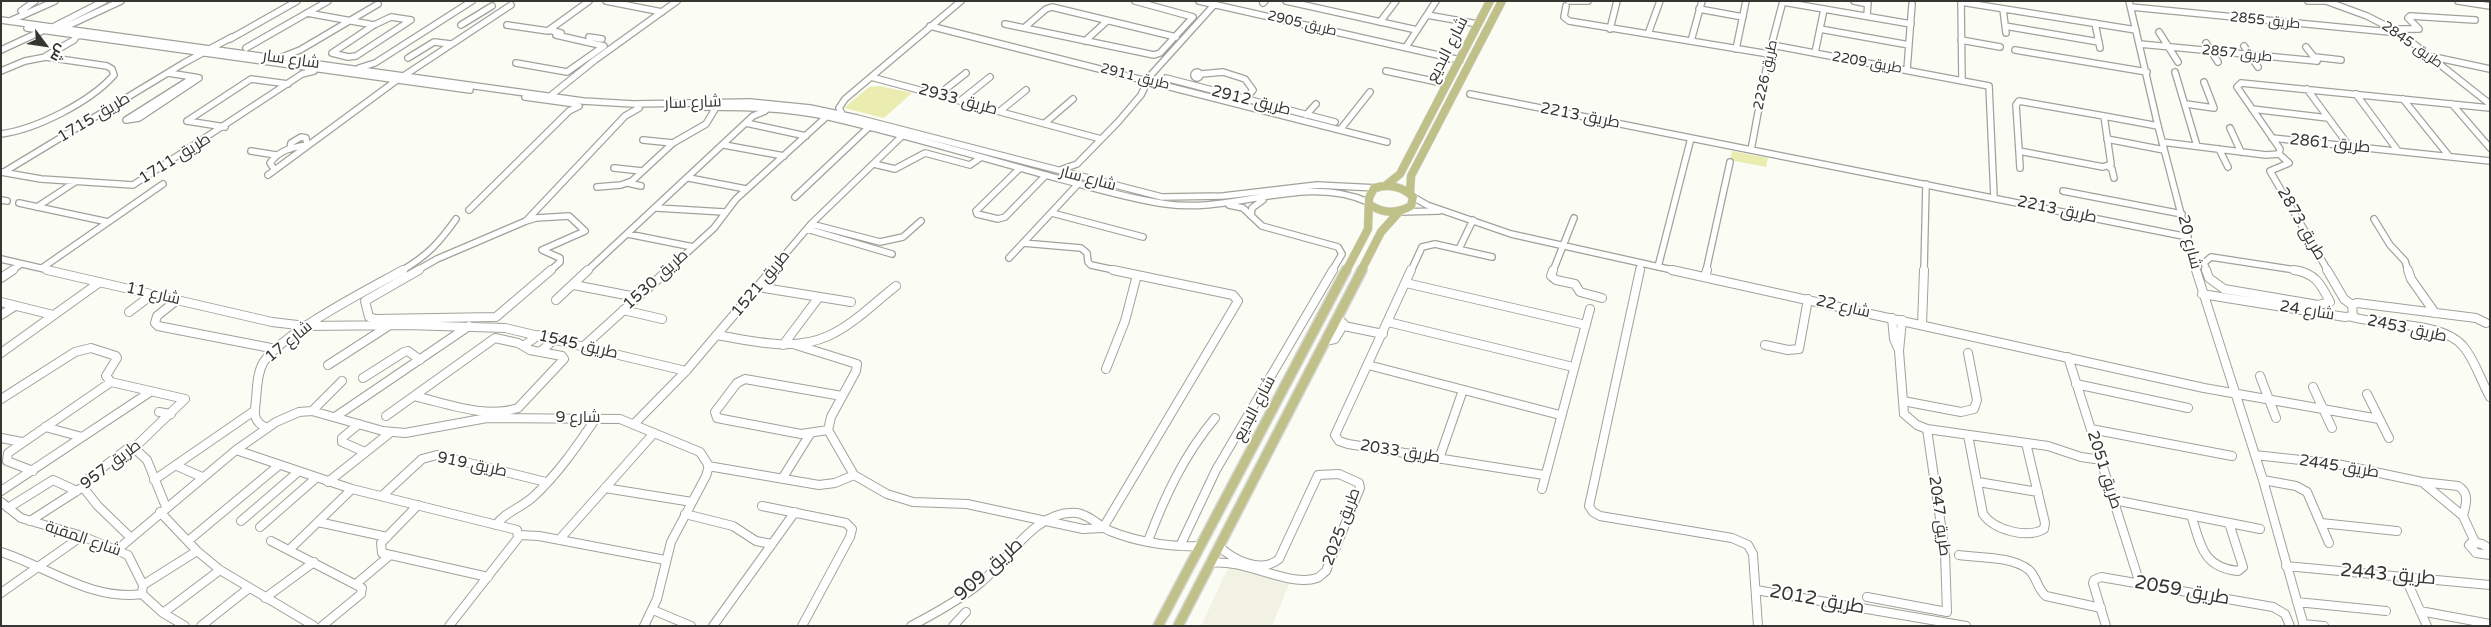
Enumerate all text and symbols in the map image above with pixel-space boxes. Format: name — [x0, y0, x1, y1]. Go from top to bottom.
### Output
street label: طريق 2905 — [1266, 8, 1338, 40]
street label: طريق 2855 — [2229, 9, 2301, 33]
street label: شارع البديع — [1423, 14, 1473, 86]
street label: طريق 2845 — [2378, 18, 2446, 72]
north arrow — [20, 20, 70, 70]
street label: طريق 2226 — [1750, 39, 1782, 111]
text: ش — [46, 41, 70, 65]
street label: طريق 2857 — [2201, 42, 2273, 66]
street label: شارع سار — [261, 47, 321, 73]
street label: طريق 2209 — [1831, 49, 1903, 77]
street label: طريق 2911 — [1099, 60, 1171, 94]
street label: طريق 2933 — [916, 80, 1000, 120]
street label: طريق 2912 — [1209, 82, 1293, 120]
street label: طريق 1715 — [54, 89, 134, 147]
street label: شارع سار — [664, 92, 722, 114]
street label: طريق 2213 — [1538, 99, 1622, 133]
street label: طريق 1711 — [136, 129, 214, 189]
street label: طريق 2861 — [2289, 130, 2371, 158]
street label: شارع سار — [1058, 162, 1118, 196]
street label: طريق 2873 — [2272, 184, 2330, 264]
street label: طريق 2213 — [2015, 192, 2099, 228]
street label: شارع 20 — [2173, 213, 2205, 271]
street label: طريق 1530 — [620, 246, 692, 314]
street label: طريق 1521 — [728, 247, 794, 321]
street label: شارع 11 — [124, 278, 182, 310]
street label: شارع 22 — [1814, 291, 1872, 323]
street label: شارع 24 — [2278, 297, 2336, 325]
street label: طريق 2453 — [2365, 311, 2449, 347]
street label: شارع 17 — [261, 317, 317, 367]
street label: طريق 1545 — [536, 327, 620, 363]
street label: شارع البديع — [1230, 373, 1280, 445]
street label: شارع 9 — [555, 408, 601, 428]
street label: طريق 2051 — [2082, 429, 2126, 511]
street label: طريق 957 — [77, 436, 145, 494]
street label: طريق 2033 — [1359, 436, 1441, 468]
street label: طريق 919 — [435, 448, 509, 482]
street label: طريق 2445 — [2298, 451, 2380, 483]
street label: طريق 2047 — [1924, 475, 1954, 557]
street label: طريق 2025 — [1319, 486, 1365, 568]
street label: شارع المقبة — [43, 517, 123, 561]
street label: طريق 909 — [950, 533, 1028, 607]
street label: طريق 2443 — [2339, 559, 2437, 591]
street label: طريق 2059 — [2133, 571, 2231, 611]
street label: طريق 2012 — [1768, 580, 1866, 620]

